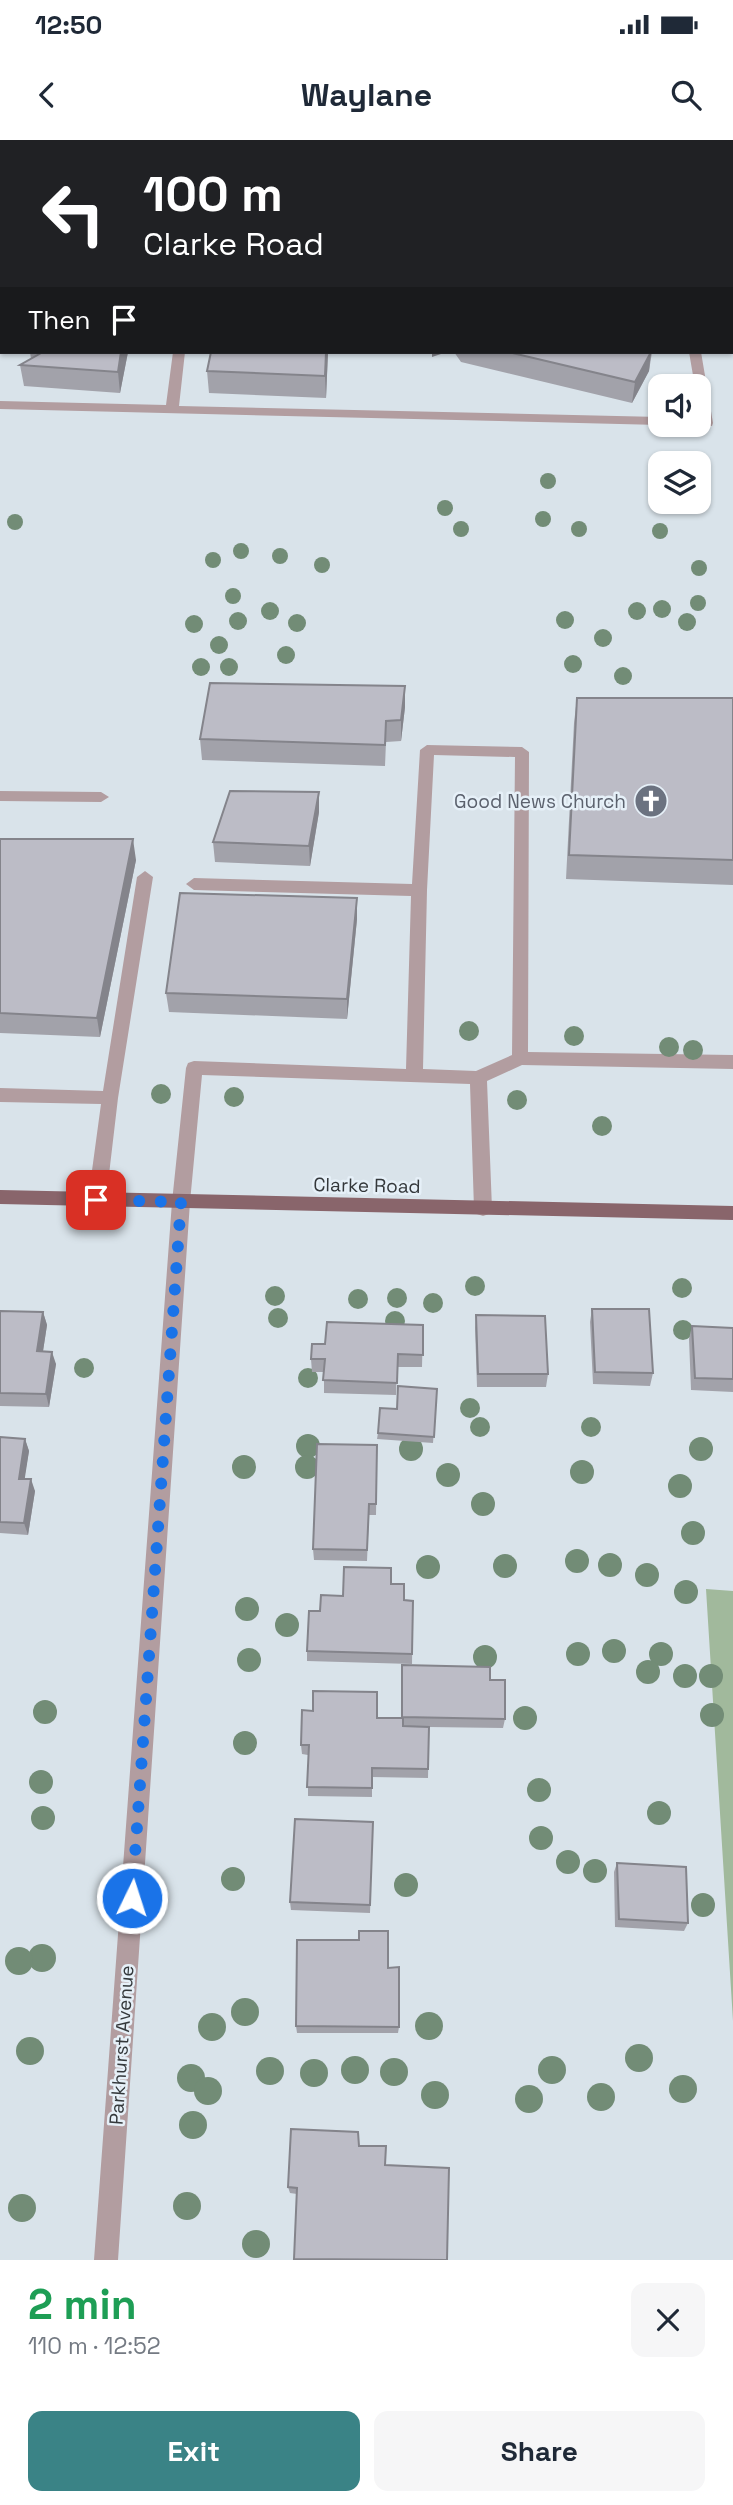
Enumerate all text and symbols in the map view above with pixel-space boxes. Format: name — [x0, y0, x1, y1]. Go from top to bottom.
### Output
text: 12:50 — [35, 8, 102, 42]
text: Waylane — [301, 75, 432, 115]
icon: back — [28, 76, 66, 114]
icon: search — [667, 76, 705, 114]
text: 100 m — [143, 163, 283, 225]
icon: left — [28, 168, 119, 259]
text: Clarke Road — [143, 224, 324, 264]
icon: arrive — [105, 301, 143, 339]
text: Then — [28, 303, 91, 337]
map controls — [648, 374, 711, 514]
button: sound — [648, 374, 711, 437]
button: layers — [648, 451, 711, 514]
church icon: Good News Church — [632, 782, 670, 820]
place label: Good News Church — [454, 789, 626, 814]
pin — [66, 1170, 126, 1230]
street label: Clarke Road — [313, 1172, 421, 1199]
icon: arrive — [77, 1181, 115, 1219]
position arrow — [95, 1861, 169, 1935]
street label: Parkhurst Avenue — [103, 1964, 140, 2126]
text: 2 min — [28, 2278, 137, 2331]
button: close — [631, 2283, 705, 2357]
text: 110 m · 12:52 — [28, 2331, 161, 2361]
button: Exit — [28, 2411, 360, 2491]
button: Share — [374, 2411, 705, 2491]

